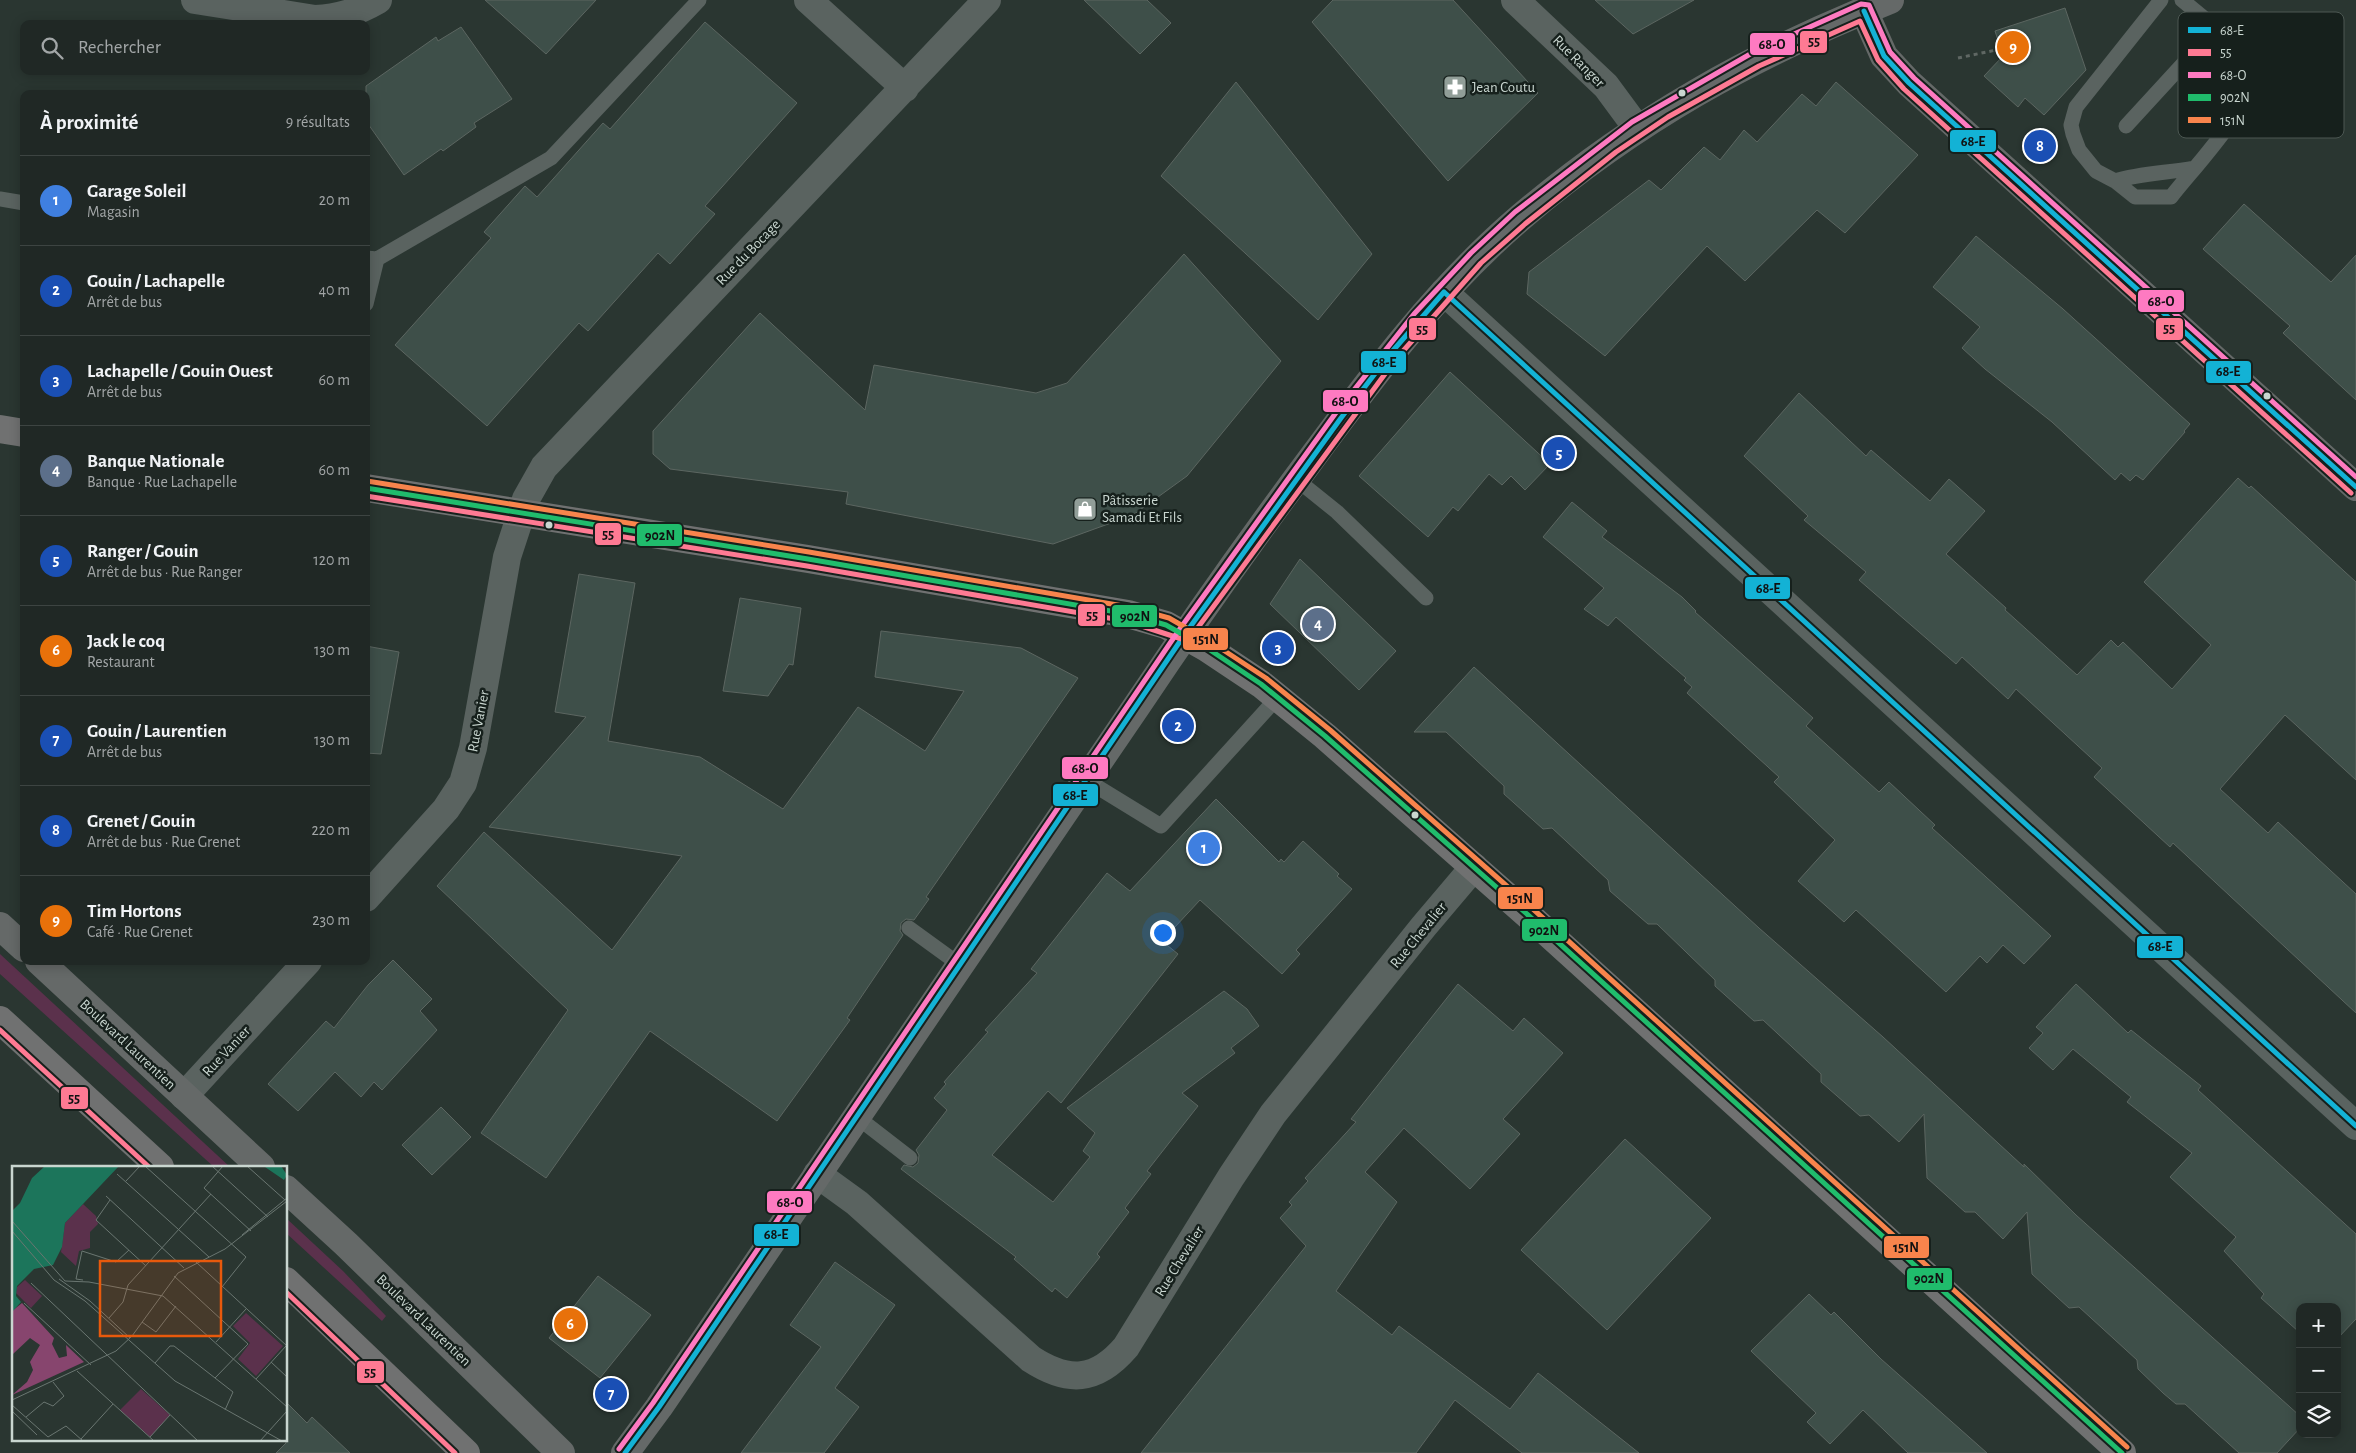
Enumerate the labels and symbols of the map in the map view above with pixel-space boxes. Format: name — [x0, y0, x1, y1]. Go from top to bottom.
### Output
legend — [2178, 12, 2344, 138]
text: 68-E — [2220, 24, 2244, 38]
pin: 9 — [1997, 28, 2029, 66]
line badge: 55 — [1799, 30, 1828, 54]
street label: Rue Ranger — [1550, 32, 1608, 90]
line badge: 68-O — [1749, 32, 1796, 56]
text: 55 — [1808, 35, 1820, 49]
text: 68-O — [1759, 38, 1785, 52]
text: 55 — [2220, 46, 2232, 60]
text: 68-O — [2220, 69, 2247, 83]
pharmacy icon: Jean Coutu — [1442, 74, 1468, 100]
place label: Jean Coutu — [1472, 80, 1536, 95]
unlabelled marker — [1677, 88, 1687, 98]
text: 902N — [2220, 91, 2250, 105]
text: 151N — [2220, 114, 2245, 128]
pin: 8 — [2024, 127, 2056, 165]
line badge: 68-E — [1949, 129, 1997, 153]
text: 68-E — [1961, 135, 1985, 149]
street label: Rue du Bocage — [713, 217, 783, 288]
line badge: 68-O — [2137, 289, 2185, 313]
text: 68-O — [2148, 295, 2174, 309]
line badge: 55 — [1408, 317, 1437, 341]
line badge: 55 — [2155, 317, 2184, 341]
text: 55 — [2163, 322, 2175, 336]
text: 55 — [1416, 323, 1428, 337]
line badge: 68-E — [1360, 350, 1407, 374]
text: 68-E — [1372, 356, 1396, 370]
line badge: 68-E — [2205, 360, 2252, 384]
text: 68-E — [2216, 365, 2240, 379]
line badge: 68-O — [1322, 389, 1369, 413]
unlabelled marker — [2262, 391, 2272, 401]
text: 68-O — [1332, 395, 1358, 409]
pin: 5 — [1543, 434, 1575, 472]
place label: Pâtisserie Samadi Et Fils — [1102, 493, 1182, 525]
shop icon: Pâtisserie Samadi Et Fils — [1072, 496, 1098, 522]
unlabelled marker — [544, 520, 554, 530]
line badge: 55 — [594, 522, 622, 546]
line badge: 902N — [636, 523, 683, 547]
text: 55 — [602, 528, 614, 542]
text: 902N — [645, 529, 675, 543]
line badge: 68-E — [1744, 576, 1791, 600]
text: 68-E — [1756, 582, 1780, 596]
line badge: 55 — [1077, 603, 1106, 627]
line badge: 902N — [1111, 604, 1158, 628]
pin: 4 — [1302, 605, 1334, 643]
text: 55 — [1086, 609, 1098, 623]
text: 902N — [1120, 610, 1150, 624]
line badge: 151N — [1182, 627, 1229, 651]
pin: 3 — [1262, 629, 1294, 667]
text: 151N — [1193, 633, 1219, 647]
street label: Rue Vanier — [465, 689, 492, 753]
pin: 2 — [1162, 707, 1194, 745]
line badge: 68-O — [1061, 756, 1109, 780]
text: 68-O — [1072, 762, 1098, 776]
line badge: 68-E — [1052, 783, 1099, 807]
text: 68-E — [1063, 789, 1087, 803]
unlabelled marker — [1410, 810, 1420, 820]
pin: 1 — [1188, 829, 1220, 867]
line badge: 151N — [1497, 886, 1544, 910]
text: 151N — [1507, 892, 1533, 906]
street label: Rue Chevalier — [1387, 900, 1449, 971]
line badge: 902N — [1521, 918, 1568, 942]
your location — [1150, 920, 1176, 946]
text: 902N — [1529, 924, 1559, 938]
line badge: 68-E — [2136, 935, 2184, 959]
text: 68-E — [2148, 940, 2172, 954]
street label: Boulevard Laurentien — [77, 996, 178, 1092]
street label: Rue Vanier — [200, 1023, 253, 1079]
line badge: 55 — [60, 1086, 89, 1110]
text: 55 — [68, 1092, 80, 1106]
inset map — [12, 1166, 288, 1440]
line badge: 68-O — [766, 1190, 813, 1214]
text: 68-O — [777, 1196, 803, 1210]
line badge: 68-E — [753, 1223, 800, 1247]
street label: Rue Chevalier — [1152, 1223, 1207, 1299]
text: 68-E — [764, 1228, 788, 1242]
line badge: 151N — [1883, 1235, 1930, 1259]
text: 151N — [1893, 1241, 1919, 1255]
line badge: 902N — [1906, 1267, 1953, 1291]
street label: Boulevard Laurentien — [374, 1272, 474, 1369]
text: 902N — [1914, 1272, 1944, 1286]
pin: 6 — [554, 1305, 586, 1343]
line badge: 55 — [356, 1360, 385, 1384]
text: 55 — [364, 1366, 376, 1380]
pin: 7 — [595, 1375, 627, 1413]

